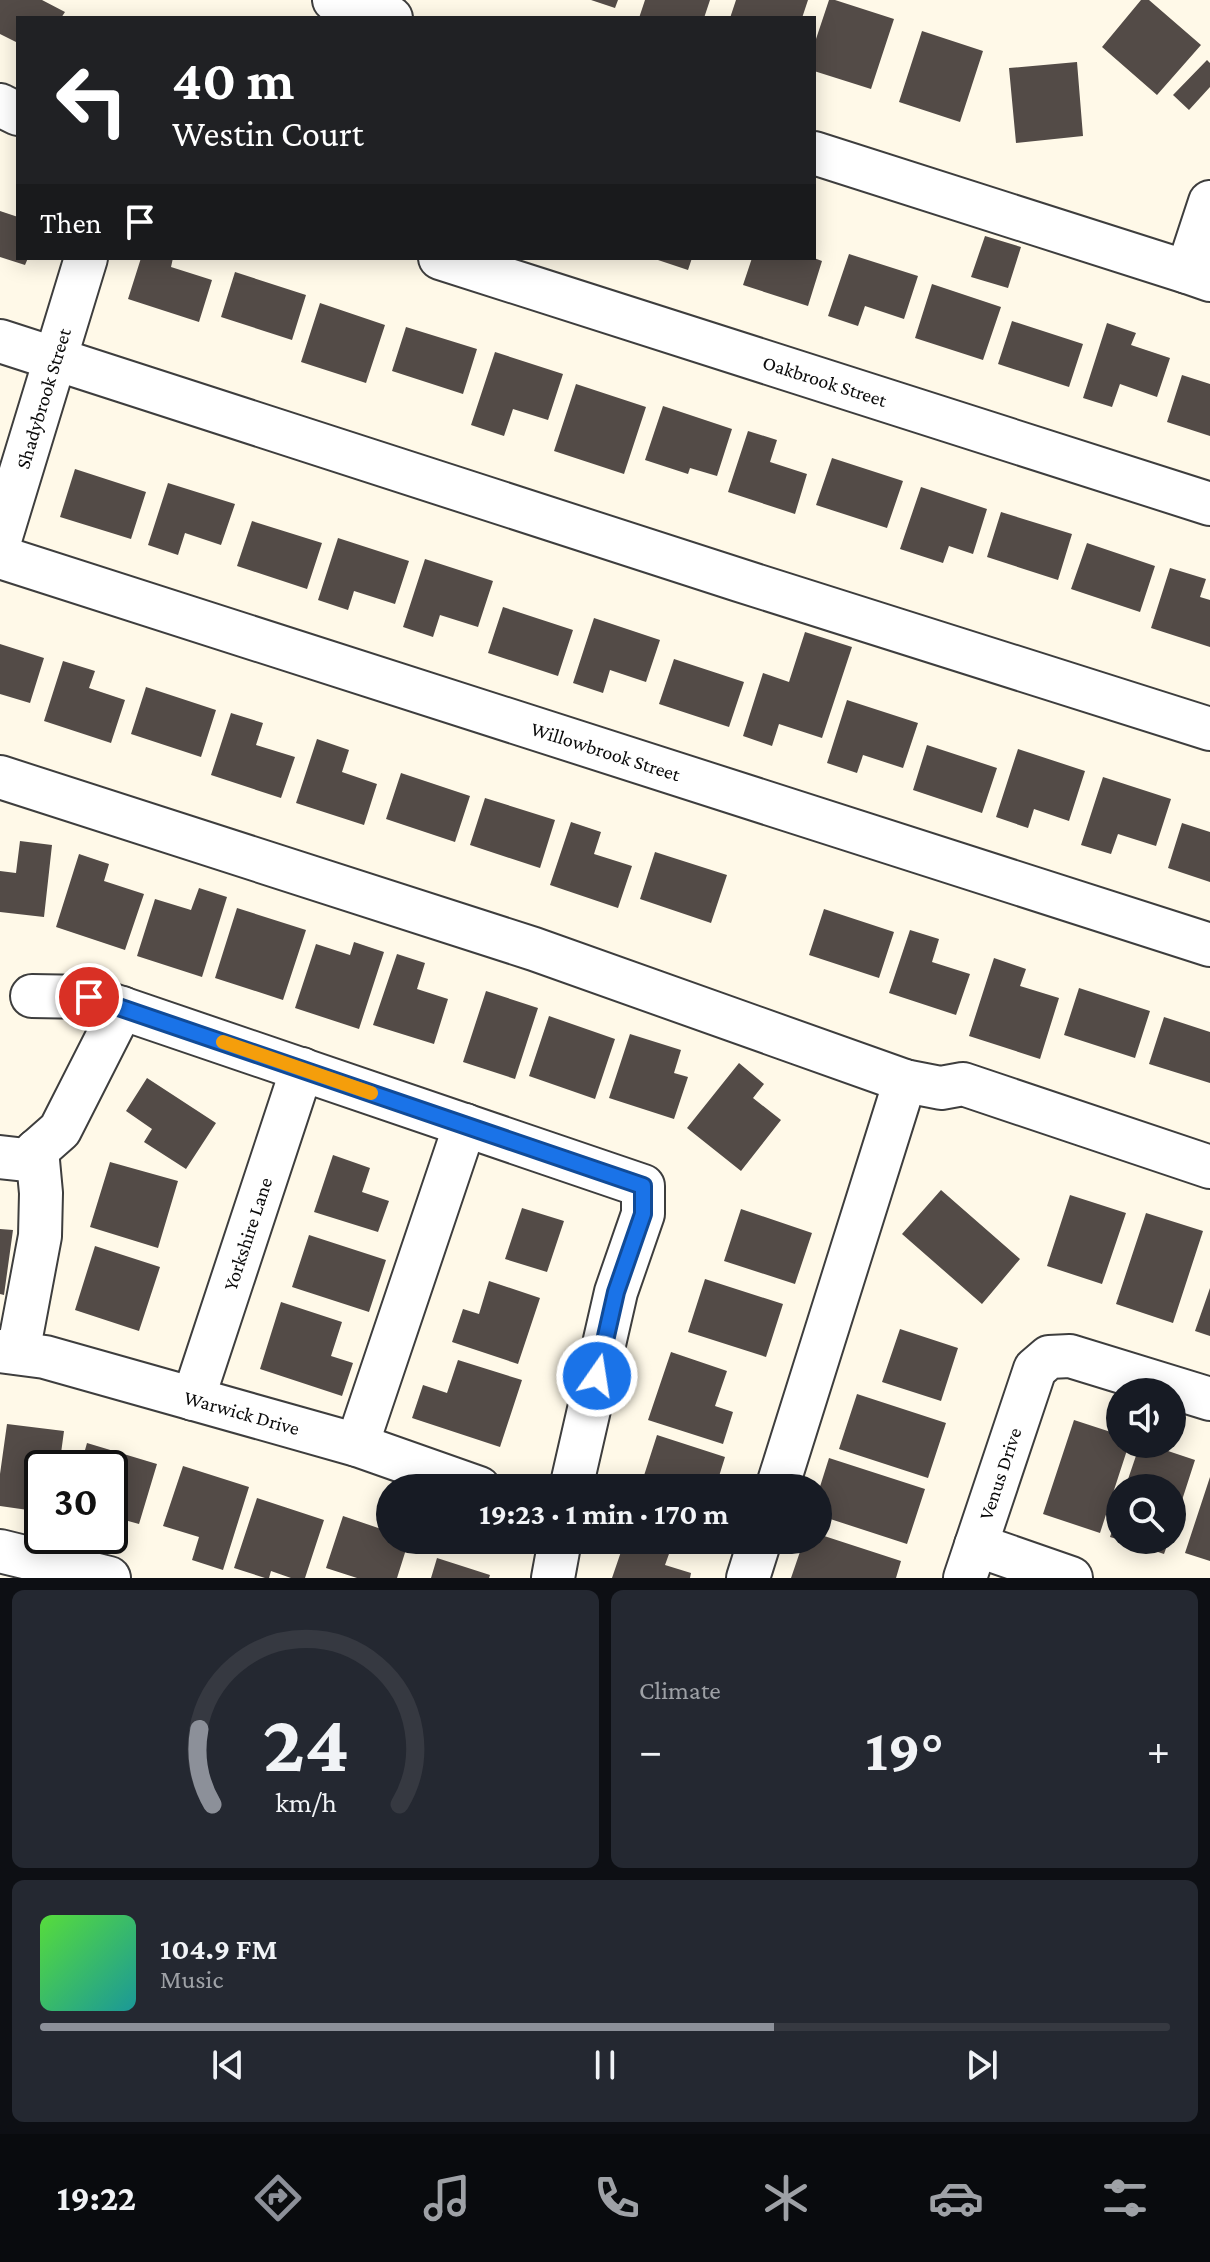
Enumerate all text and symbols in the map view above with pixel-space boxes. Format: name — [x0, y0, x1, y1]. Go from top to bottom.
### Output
icon: left — [40, 48, 144, 152]
text: 40 m — [172, 49, 294, 111]
text: Westin Court — [172, 114, 364, 154]
icon: arrive — [118, 200, 162, 244]
text: Then — [40, 206, 102, 239]
street label: Shadybrook Street — [11, 325, 75, 471]
street label: Oakbrook Street — [760, 351, 890, 411]
street label: Willowbrook Street — [528, 717, 683, 786]
pin — [55, 963, 123, 1031]
icon: arrive — [67, 975, 111, 1019]
street label: Yorkshire Lane — [219, 1174, 277, 1293]
position arrow — [555, 1334, 639, 1418]
map controls — [1106, 1378, 1186, 1554]
button: sound — [1106, 1378, 1186, 1458]
street label: Warwick Drive — [182, 1386, 302, 1439]
street label: Venus Drive — [974, 1425, 1026, 1523]
speed limit sign: 30 — [24, 1450, 128, 1554]
button: search — [1106, 1474, 1186, 1554]
text: 19:23 · 1 min · 170 m — [479, 1497, 729, 1530]
text: Climate — [639, 1676, 721, 1705]
text: 24 — [262, 1696, 349, 1789]
text: 19° — [865, 1716, 944, 1783]
text: − — [639, 1726, 662, 1774]
text: + — [1147, 1726, 1170, 1774]
text: km/h — [275, 1786, 336, 1818]
text: 104.9 FM — [160, 1932, 278, 1965]
text: Music — [160, 1965, 223, 1994]
icon: previous — [206, 2043, 250, 2087]
icon: pause — [583, 2043, 627, 2087]
icon: next — [960, 2043, 1004, 2087]
icon: directions — [250, 2170, 306, 2226]
icon: music — [419, 2170, 475, 2226]
icon: phone — [589, 2170, 645, 2226]
icon: climate — [758, 2170, 814, 2226]
icon: car — [928, 2170, 984, 2226]
icon: filters — [1097, 2170, 1153, 2226]
text: 19:22 — [57, 2178, 136, 2218]

